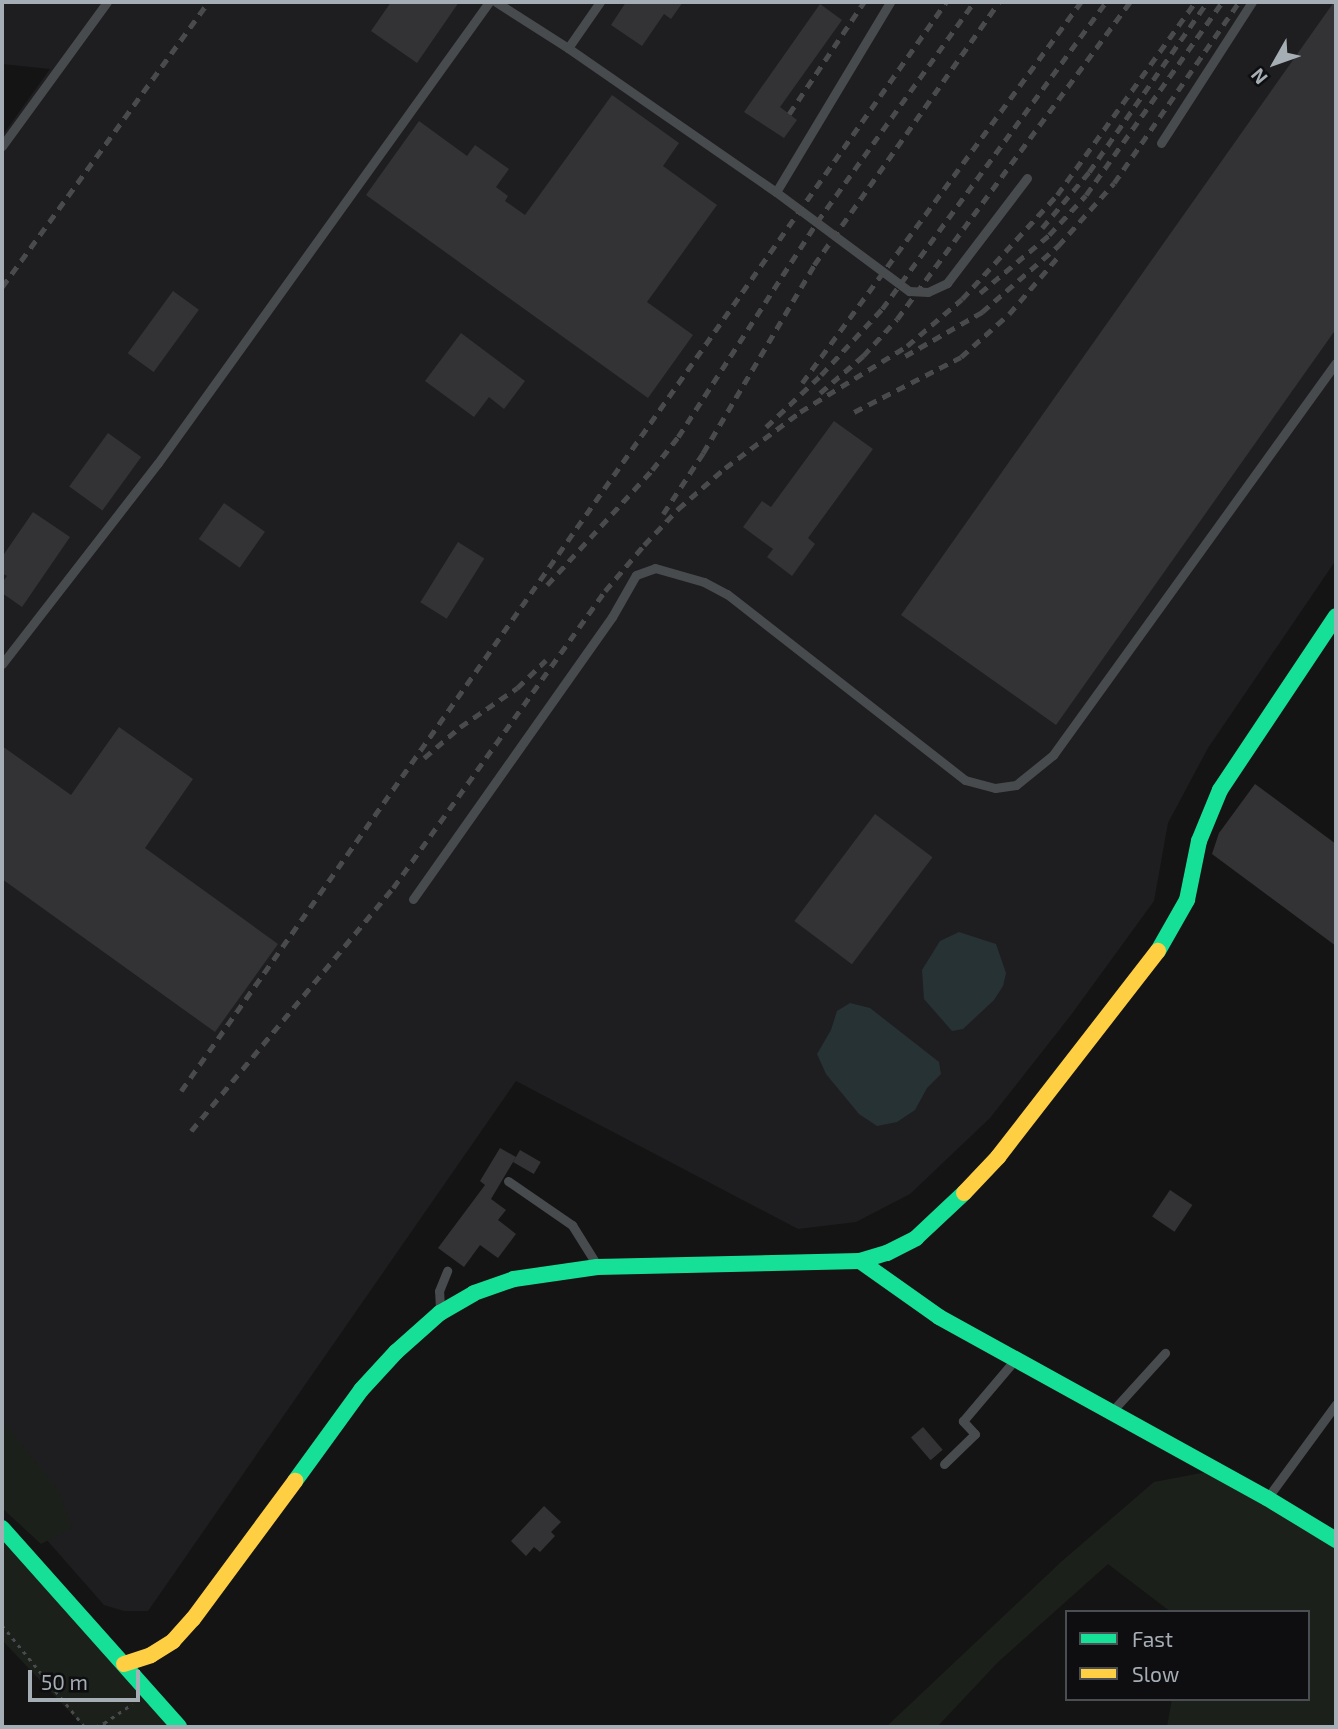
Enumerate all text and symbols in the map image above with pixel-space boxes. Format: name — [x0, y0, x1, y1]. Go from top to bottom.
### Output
north arrow — [1240, 28, 1310, 98]
text: N — [1245, 64, 1272, 89]
legend — [1065, 1610, 1310, 1701]
text: Fast — [1132, 1626, 1173, 1651]
scale bar — [32, 1656, 144, 1700]
text: Slow — [1132, 1661, 1179, 1686]
text: 50 m — [41, 1669, 88, 1694]

